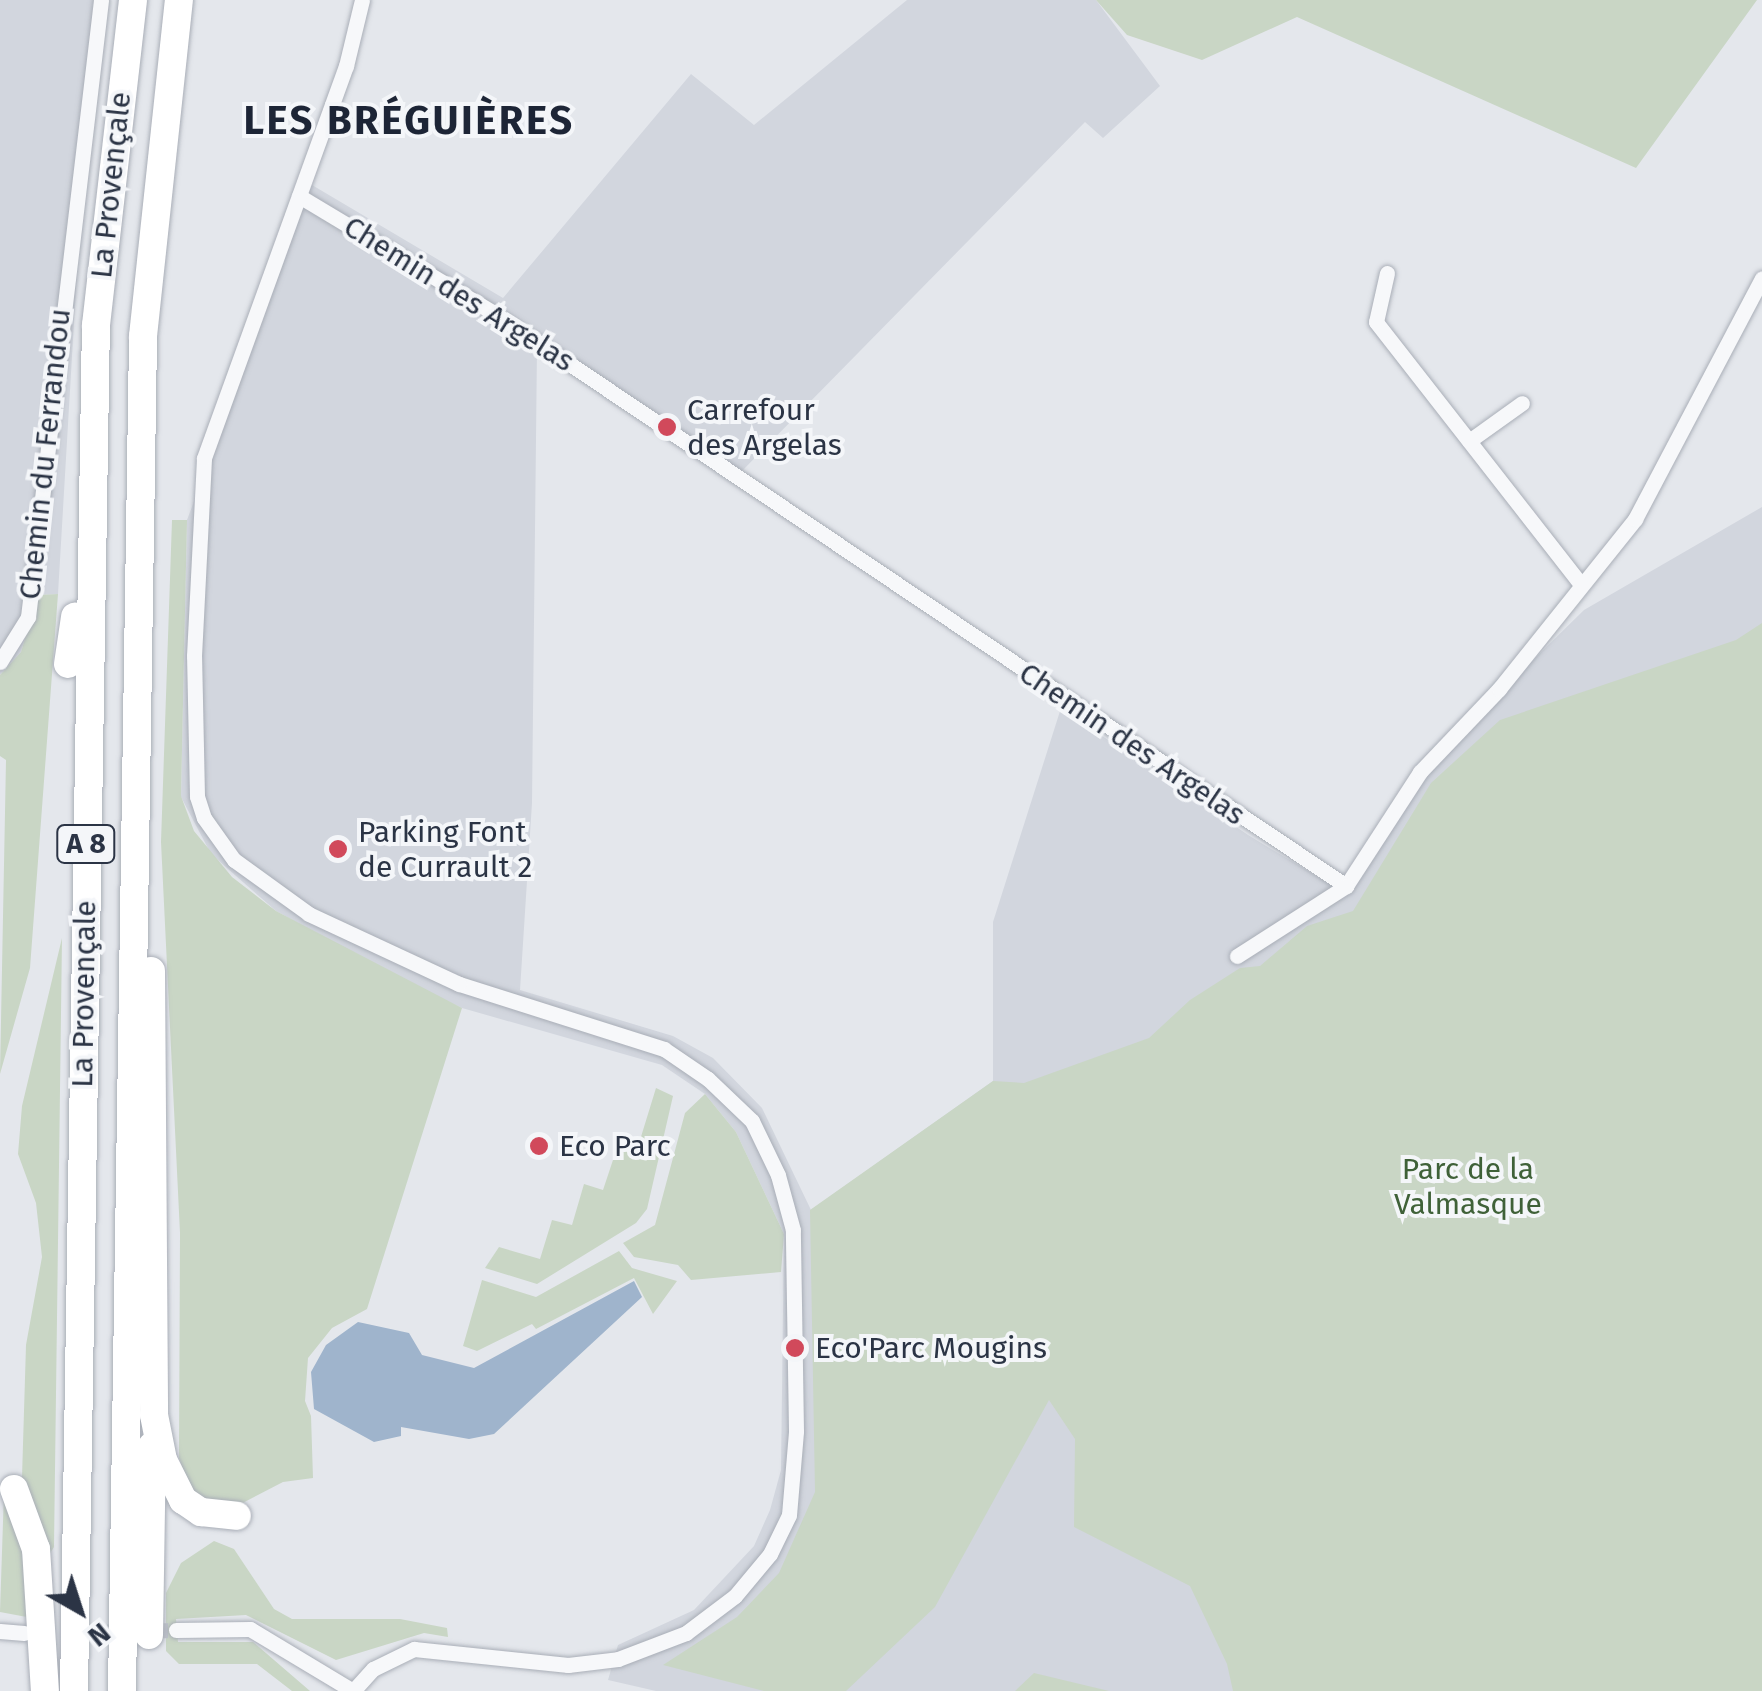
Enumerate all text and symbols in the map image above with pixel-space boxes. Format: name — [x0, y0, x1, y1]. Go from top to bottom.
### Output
street label: La Provençale — [83, 90, 139, 280]
district label: LES BRÉGUIÈRES — [243, 97, 575, 145]
street label: Chemin des Argelas — [337, 209, 581, 379]
street label: Chemin du Ferrandou — [12, 307, 78, 601]
place label: Carrefour des Argelas — [687, 392, 842, 462]
marker: Carrefour des Argelas — [656, 416, 678, 438]
street label: Chemin des Argelas — [1012, 655, 1252, 833]
place label: Parking Font de Currault 2 — [358, 814, 532, 884]
road number: A 8 — [56, 821, 116, 867]
marker: Parking Font de Currault 2 — [327, 838, 349, 860]
street label: La Provençale — [64, 900, 104, 1088]
place label: Eco Parc — [559, 1128, 671, 1164]
marker: Eco Parc — [528, 1135, 550, 1157]
park label: Parc de la Valmasque — [1394, 1151, 1542, 1222]
place label: Eco'Parc Mougins — [815, 1330, 1047, 1366]
marker: Eco'Parc Mougins — [784, 1337, 806, 1359]
north arrow — [30, 1561, 130, 1661]
text: N — [82, 1616, 117, 1653]

